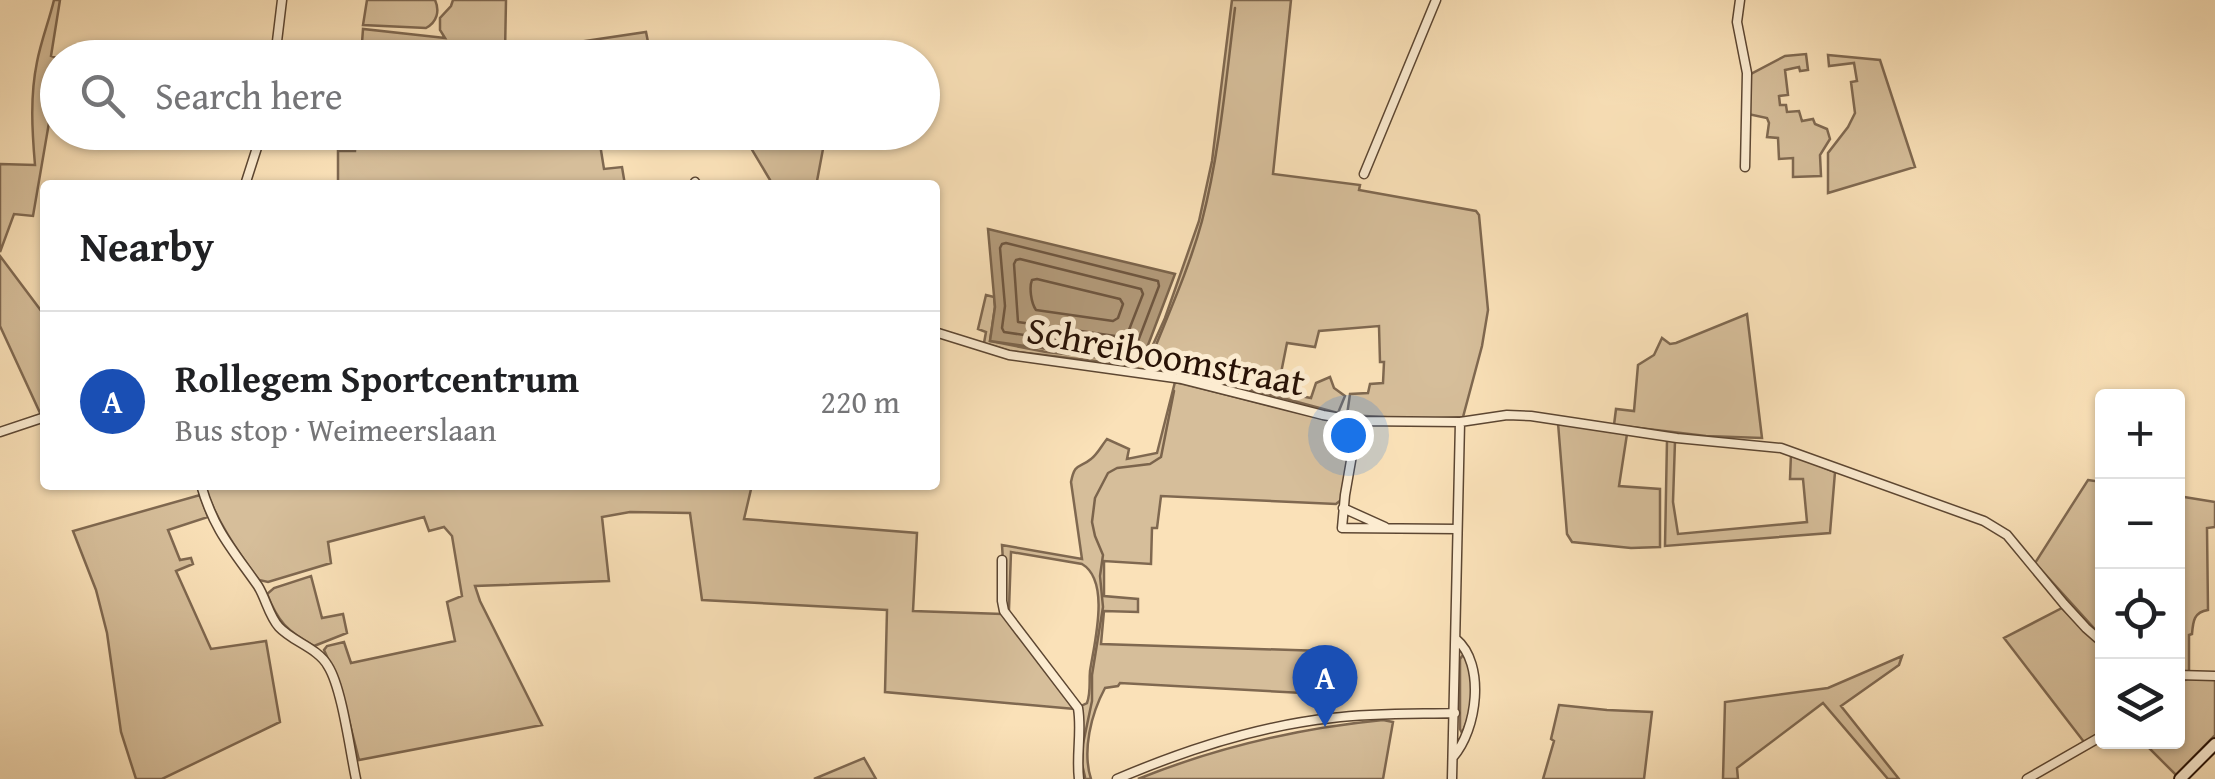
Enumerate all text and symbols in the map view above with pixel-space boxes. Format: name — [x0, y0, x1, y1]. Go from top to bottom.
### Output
search box — [40, 40, 940, 150]
text: Search here — [155, 67, 343, 123]
icon: search — [75, 68, 130, 123]
text: Nearby — [80, 215, 214, 276]
street label: Schreiboomstraat — [1022, 301, 1310, 409]
text: Rollegem Sportcentrum — [175, 350, 579, 406]
text: A — [102, 378, 123, 425]
text: 220 m — [821, 378, 900, 425]
map controls — [2095, 389, 2185, 749]
button: + — [2095, 389, 2185, 479]
text: Bus stop · Weimeerslaan — [175, 406, 496, 453]
your location — [1323, 410, 1374, 461]
button: − — [2095, 479, 2185, 569]
button: locate — [2095, 569, 2185, 659]
pin: A — [1292, 644, 1358, 727]
button: layers — [2095, 659, 2185, 749]

